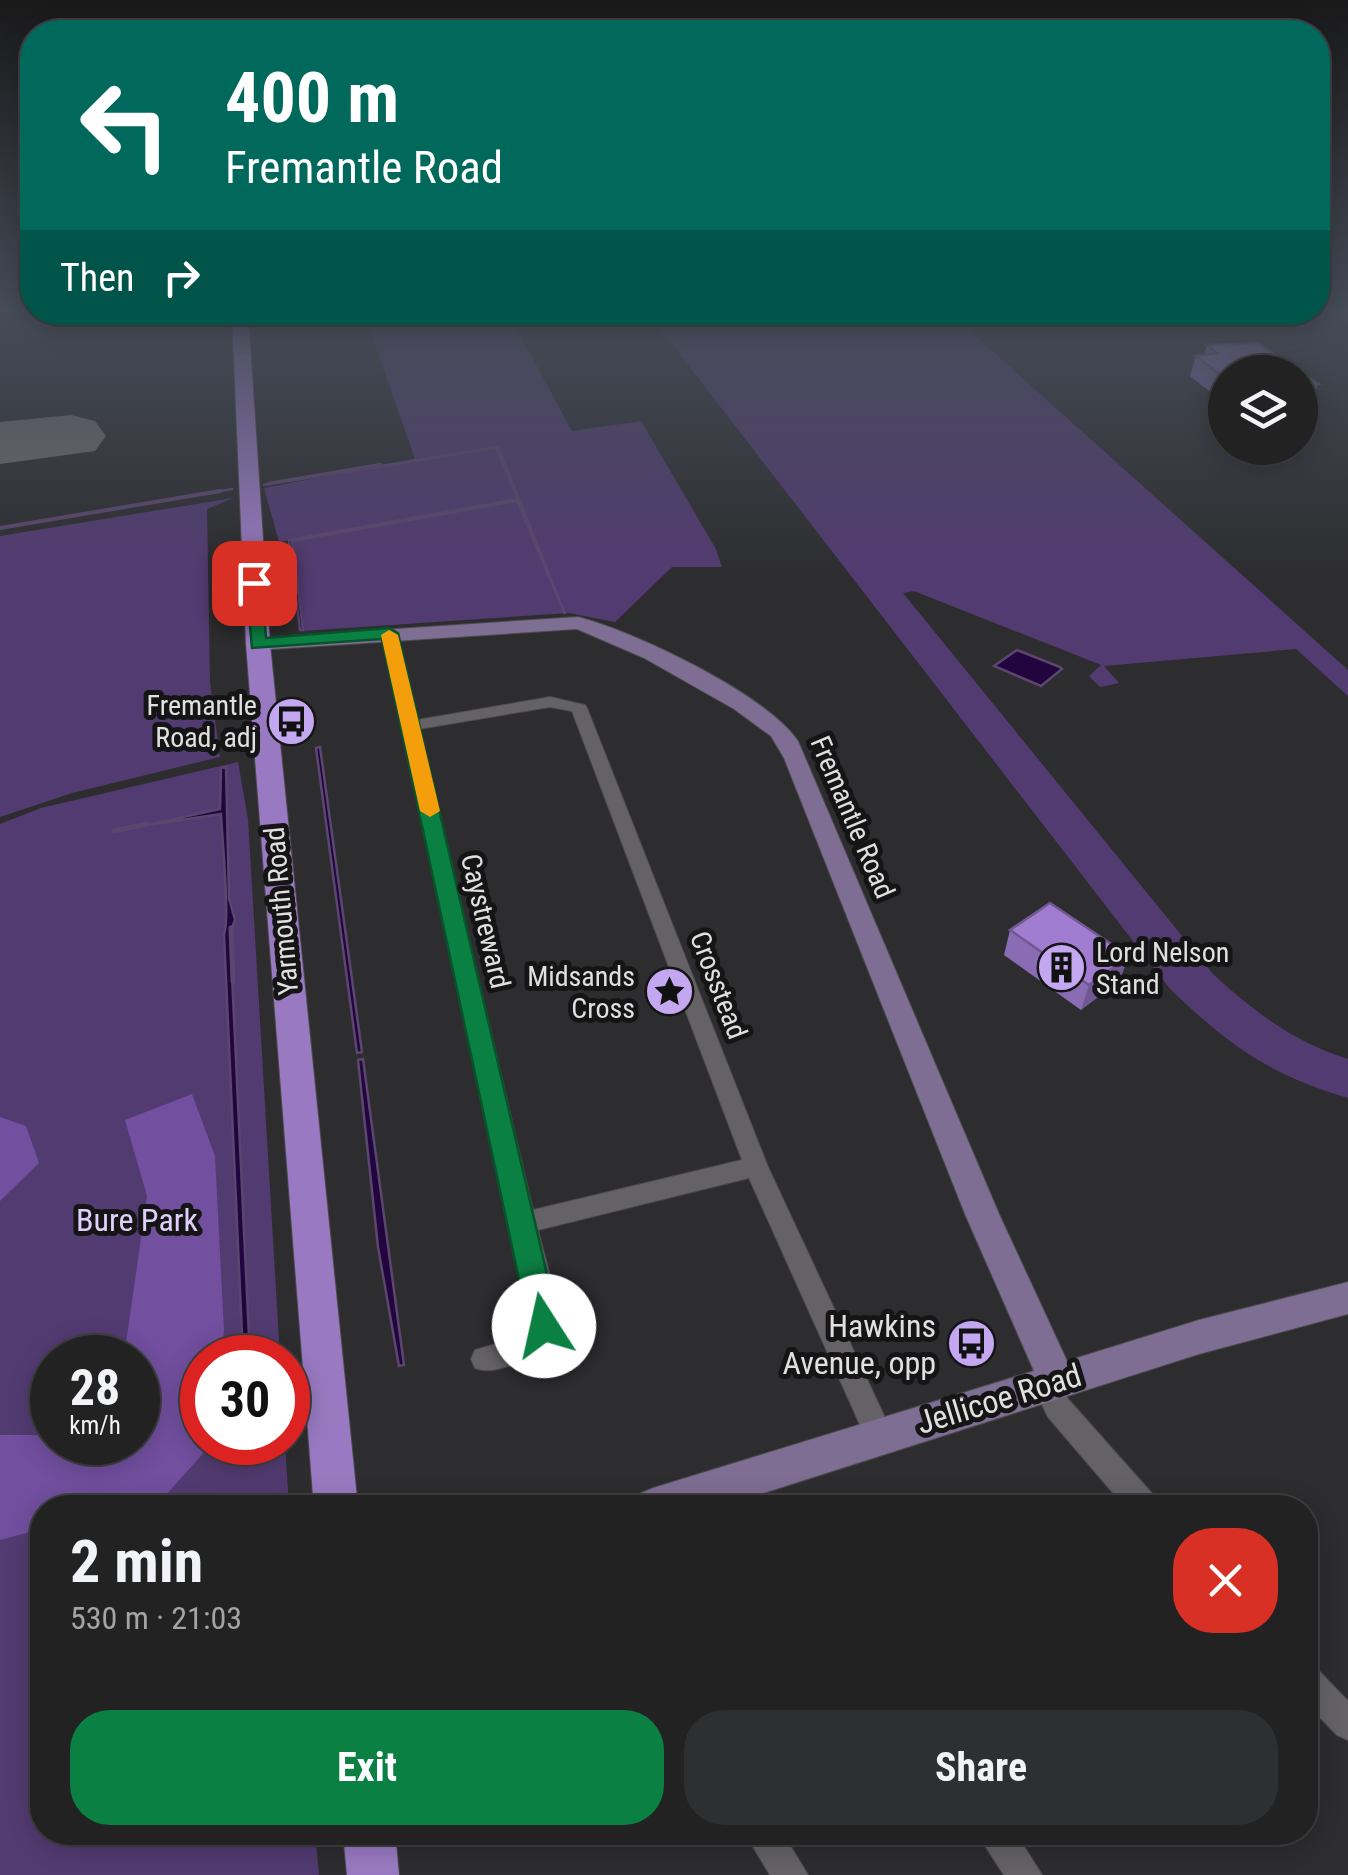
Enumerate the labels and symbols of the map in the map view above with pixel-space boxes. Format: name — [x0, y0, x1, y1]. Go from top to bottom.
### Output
pin — [212, 541, 297, 626]
place label: Fremantle Road, adj — [147, 689, 257, 754]
bus stop icon: Fremantle Road, adj — [266, 695, 318, 747]
street label: Fremantle Road — [804, 731, 902, 903]
street label: Yarmouth Road — [258, 825, 305, 996]
street label: Caystreward — [454, 851, 517, 992]
street label: Crosstead — [683, 927, 754, 1044]
place label: Lord Nelson Stand — [1096, 936, 1229, 1001]
building icon: Lord Nelson Stand — [1035, 942, 1087, 994]
place label: Midsands Cross — [527, 960, 635, 1025]
place icon: Midsands Cross — [644, 966, 696, 1018]
park label: Bure Park — [76, 1201, 198, 1239]
position arrow — [492, 1274, 596, 1378]
place label: Hawkins Avenue, opp — [783, 1307, 936, 1382]
bus stop icon: Hawkins Avenue, opp — [945, 1318, 997, 1370]
speed limit sign: 30 — [180, 1335, 310, 1465]
street label: Jellicoe Road — [912, 1356, 1086, 1442]

